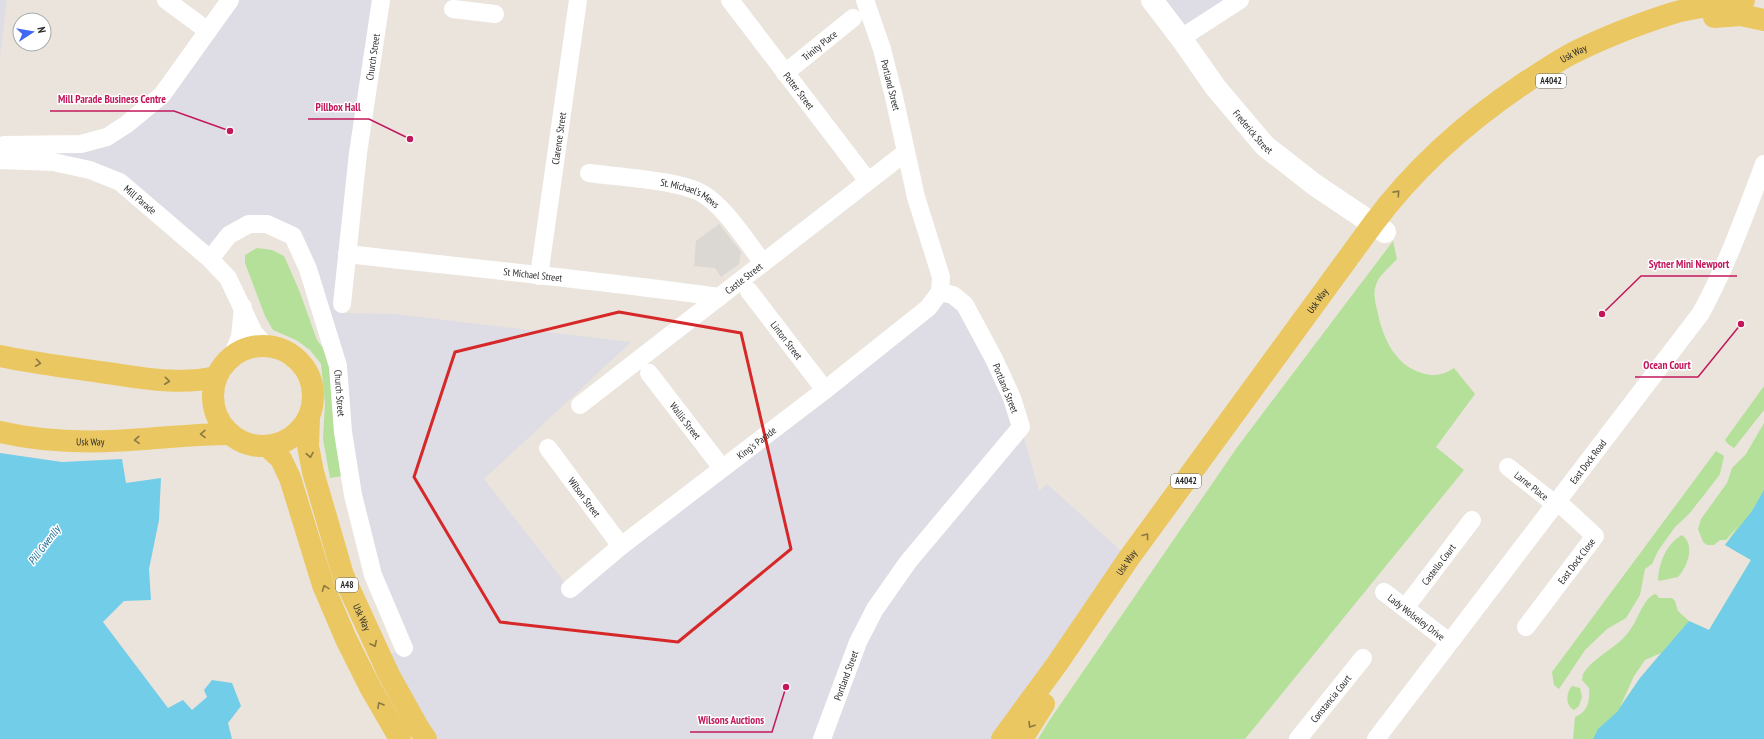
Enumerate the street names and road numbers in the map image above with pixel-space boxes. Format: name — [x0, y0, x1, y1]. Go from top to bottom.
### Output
street label: Trinity Place — [799, 28, 840, 64]
street label: Church Street — [363, 33, 383, 81]
street label: Usk Way — [1558, 41, 1589, 66]
street label: Portland Street — [878, 58, 903, 112]
street label: Potter Street — [780, 70, 817, 112]
road number: A4042 — [1536, 74, 1566, 88]
street label: Frederick Street — [1230, 107, 1276, 157]
street label: Clarence Street — [549, 111, 569, 165]
street label: St. Michael's Mews — [659, 176, 723, 212]
street label: Mill Parade — [121, 182, 159, 217]
street label: Castle Street — [722, 260, 765, 297]
street label: St Michael Street — [503, 265, 563, 285]
street label: Usk Way — [1304, 285, 1331, 316]
street label: Linton Street — [768, 319, 805, 362]
street label: Portland Street — [990, 362, 1021, 415]
street label: Church Street — [331, 369, 348, 417]
street label: Wallis Street — [667, 400, 704, 442]
street label: King's Parade — [734, 424, 779, 462]
street label: Usk Way — [76, 435, 105, 448]
street label: East Dock Road — [1567, 437, 1609, 487]
street label: Larne Place — [1512, 469, 1551, 503]
road number: A4042 — [1171, 474, 1201, 488]
street label: Wilson Street — [565, 475, 603, 520]
street label: East Dock Close — [1555, 536, 1598, 587]
street label: Castello Court — [1419, 541, 1459, 588]
street label: Usk Way — [1113, 547, 1140, 578]
road number: A48 — [336, 578, 358, 592]
street label: Lady Wolseley Drive — [1385, 591, 1447, 643]
street label: Usk Way — [350, 602, 374, 633]
street label: Portland Street — [831, 648, 861, 702]
street label: Constancia Court — [1308, 672, 1354, 725]

